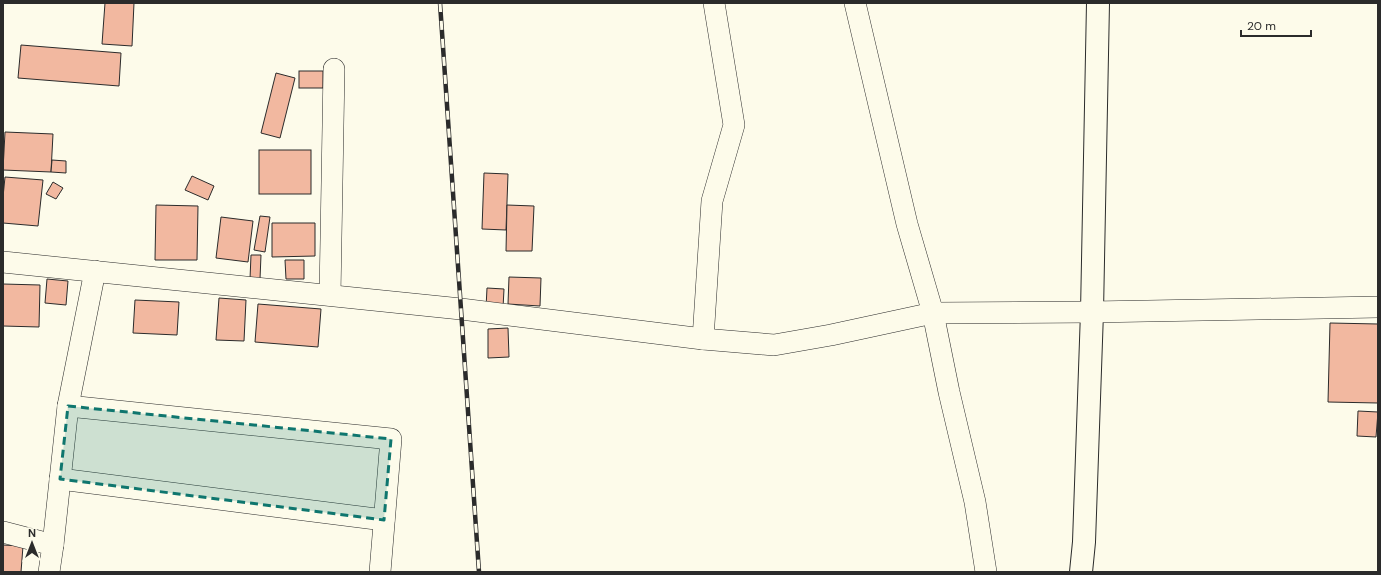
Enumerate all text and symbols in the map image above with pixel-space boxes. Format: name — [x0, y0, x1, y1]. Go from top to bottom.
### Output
scale bar — [1241, 12, 1311, 38]
text: 20 m — [1247, 18, 1276, 34]
north arrow — [12, 523, 52, 563]
text: N — [28, 526, 36, 540]

